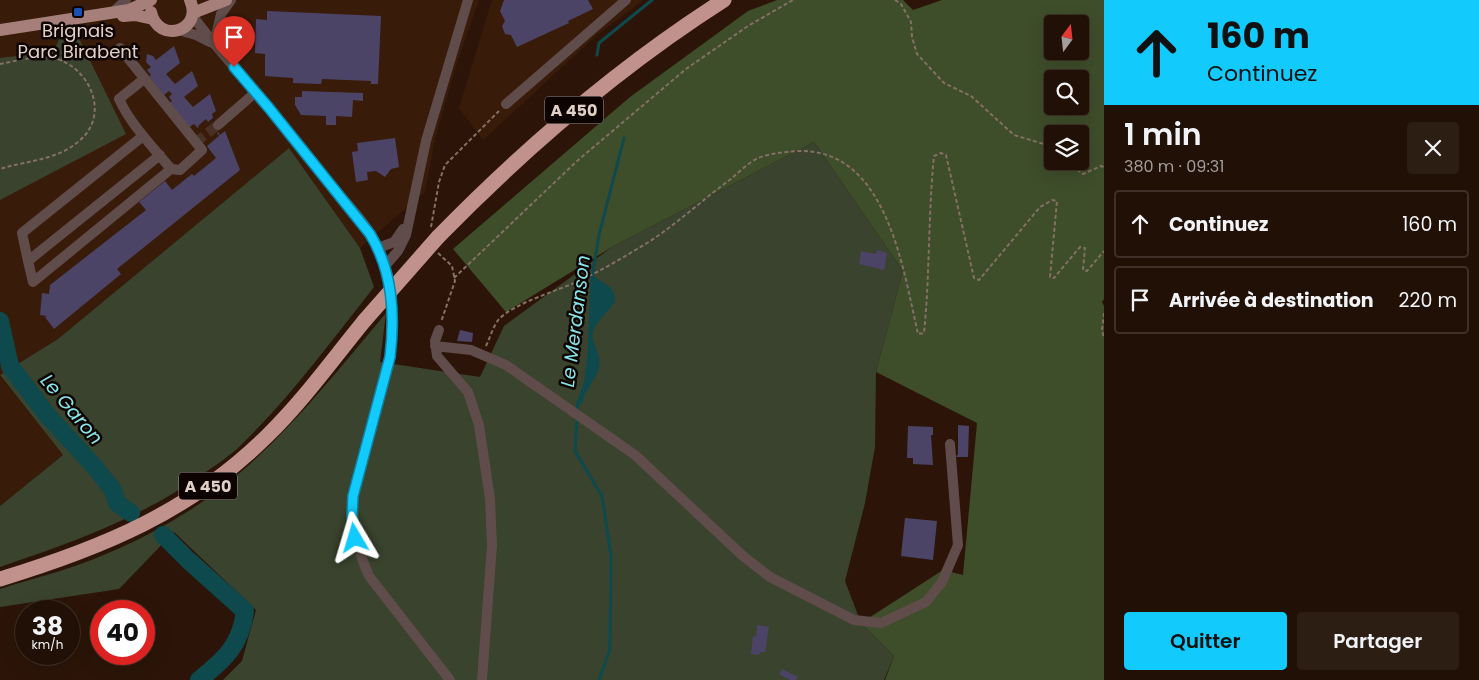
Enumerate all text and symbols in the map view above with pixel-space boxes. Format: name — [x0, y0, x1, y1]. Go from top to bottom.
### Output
marker: Brignais Parc Birabent — [72, 6, 84, 18]
text: 160 m — [1207, 11, 1310, 60]
north arrow — [1044, 15, 1089, 60]
map controls — [1044, 15, 1089, 170]
pin — [213, 16, 255, 67]
place label: Brignais Parc Birabent — [18, 18, 138, 64]
icon: ahead — [1124, 20, 1189, 85]
icon: arrive — [220, 23, 248, 51]
text: Continuez — [1207, 58, 1317, 89]
button: search — [1044, 70, 1089, 115]
road number: A 450 — [545, 96, 603, 124]
text: 1 min — [1124, 113, 1202, 156]
button: close — [1407, 122, 1459, 174]
button: layers — [1044, 125, 1089, 170]
text: 380 m · 09:31 — [1124, 155, 1224, 178]
icon: ahead — [1126, 210, 1154, 238]
text: Continuez — [1169, 211, 1268, 238]
text: 160 m — [1402, 211, 1457, 238]
water label: Le Merdanson — [554, 253, 597, 389]
icon: arrive — [1126, 286, 1154, 314]
text: Arrivée à destination — [1169, 287, 1374, 314]
text: 220 m — [1399, 287, 1457, 314]
water label: Le Garon — [34, 368, 109, 450]
road number: A 450 — [179, 472, 237, 500]
position arrow — [328, 511, 380, 563]
speed limit sign: 40 — [90, 600, 155, 665]
text: 38 — [32, 609, 63, 644]
button: Quitter — [1124, 612, 1287, 670]
button: Partager — [1297, 612, 1459, 670]
text: km/h — [32, 636, 63, 653]

